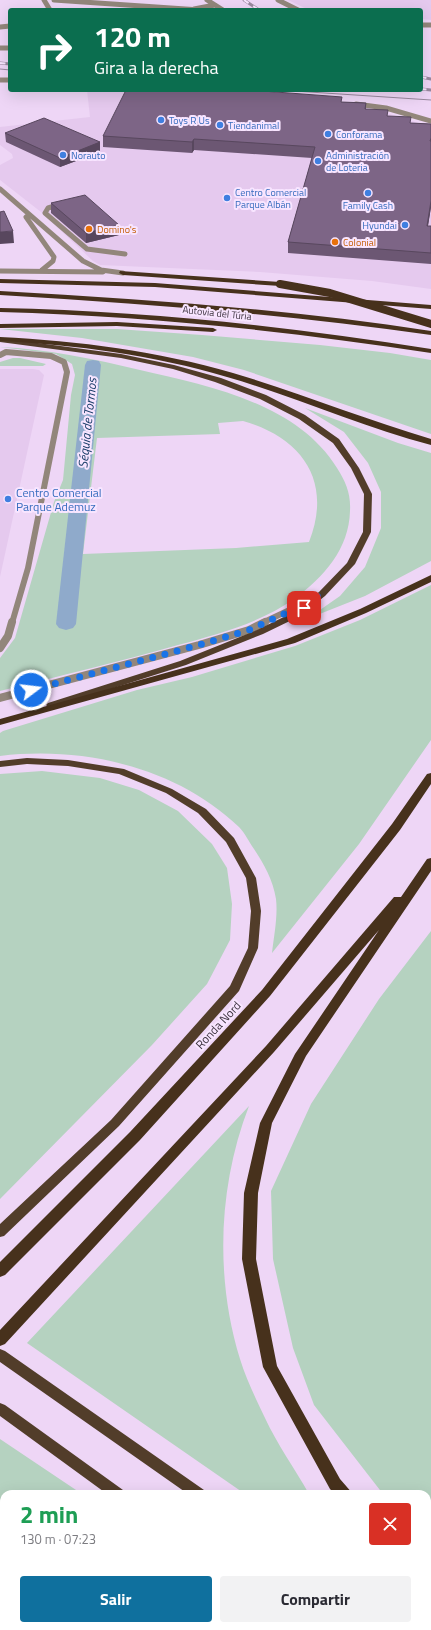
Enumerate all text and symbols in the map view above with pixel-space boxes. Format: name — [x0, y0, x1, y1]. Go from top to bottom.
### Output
text: 120 m — [94, 15, 171, 58]
icon: right — [28, 24, 80, 76]
text: Gira a la derecha — [94, 54, 219, 81]
place label: Toys R Us — [169, 113, 210, 128]
marker: Toys R Us — [156, 115, 166, 125]
place label: Tiendanimal — [228, 118, 279, 133]
marker: Tiendanimal — [215, 120, 225, 130]
place label: Conforama — [336, 127, 382, 142]
marker: Conforama — [323, 129, 333, 139]
place label: Norauto — [71, 148, 106, 163]
place label: Administración de Loteria — [326, 148, 389, 175]
marker: Norauto — [58, 150, 68, 160]
marker: Administración de Loteria — [313, 156, 323, 166]
place label: Centro Comercial Parque Albán — [235, 185, 306, 212]
marker: Family Cash — [363, 188, 373, 198]
marker: Centro Comercial Parque Albán — [222, 193, 232, 203]
place label: Family Cash — [343, 198, 393, 213]
place label: Hyundai — [362, 218, 397, 233]
marker: Hyundai — [400, 220, 410, 230]
place label: Domino's — [97, 222, 137, 237]
marker: Domino's — [84, 224, 94, 234]
place label: Colonial — [343, 235, 376, 250]
marker: Colonial — [330, 237, 340, 247]
street label: Autovia del Túria — [182, 302, 252, 324]
water label: Séquia de Tormos — [72, 376, 102, 469]
place label: Centro Comercial Parque Ademuz — [16, 483, 102, 516]
marker: Centro Comercial Parque Ademuz — [3, 494, 13, 504]
pin — [287, 591, 321, 625]
icon: arrive — [293, 597, 315, 619]
position arrow — [10, 669, 52, 711]
street label: Ronda Nord — [191, 997, 245, 1053]
text: 2 min — [20, 1496, 78, 1532]
button: close — [369, 1503, 411, 1545]
text: 130 m · 07:23 — [20, 1529, 96, 1549]
button: Salir — [20, 1576, 212, 1622]
button: Compartir — [220, 1576, 411, 1622]

